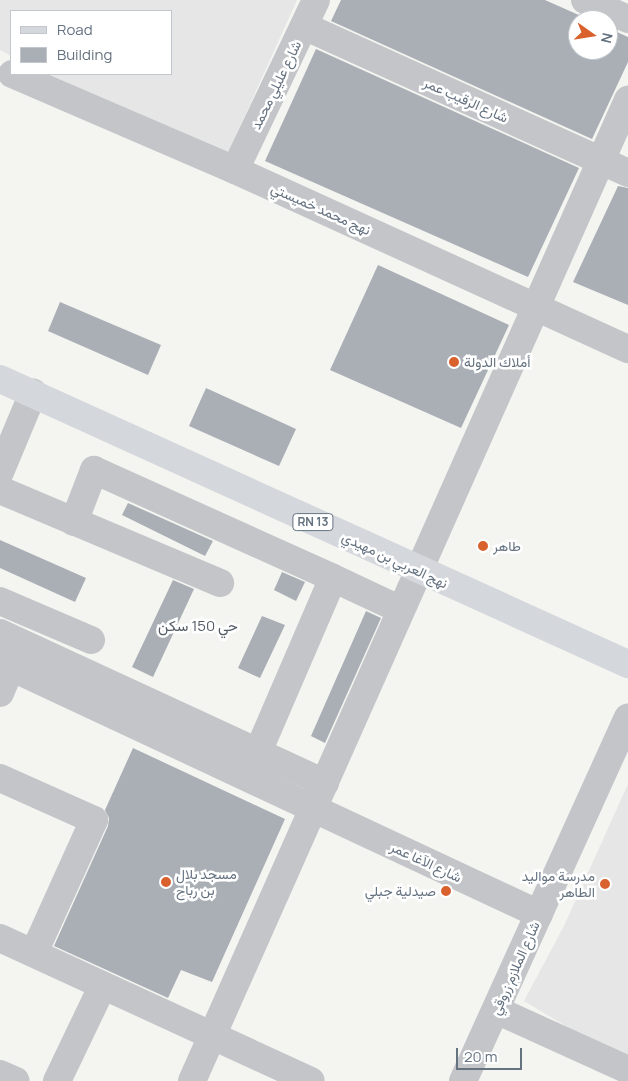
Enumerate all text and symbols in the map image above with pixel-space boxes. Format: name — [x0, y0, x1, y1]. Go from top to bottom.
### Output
legend — [10, 10, 172, 75]
north arrow — [568, 10, 618, 60]
text: Road — [57, 19, 93, 40]
text: N — [597, 31, 618, 45]
street label: شارع عليلي محمد — [247, 38, 305, 132]
text: Building — [57, 44, 112, 65]
street label: شارع الرقيب عمر — [421, 74, 511, 126]
street label: نهج محمد خميستي — [269, 180, 373, 238]
place label: أملاك الدولة — [464, 354, 531, 370]
marker: أملاك الدولة — [448, 356, 460, 368]
road number: RN 13 — [292, 512, 334, 532]
street label: نهج العربي بن مهيدي — [339, 528, 451, 592]
place label: طاهر — [493, 538, 521, 554]
marker: طاهر — [477, 540, 489, 552]
district label: حي 150 سكن — [158, 617, 238, 635]
street label: شارع الآغا عمر — [388, 838, 464, 886]
place label: مسجد بلال بن رباح — [176, 866, 237, 899]
place label: مدرسة مواليد الطاهر — [522, 868, 595, 900]
marker: مسجد بلال بن رباح — [160, 876, 172, 888]
marker: مدرسة مواليد الطاهر — [599, 878, 611, 890]
place label: صيدلية جبلي — [365, 883, 436, 899]
marker: صيدلية جبلي — [440, 885, 452, 897]
street label: شارع الملازم زروقي — [487, 919, 543, 1017]
scale bar — [458, 1038, 524, 1070]
text: 20 m — [464, 1046, 497, 1067]

